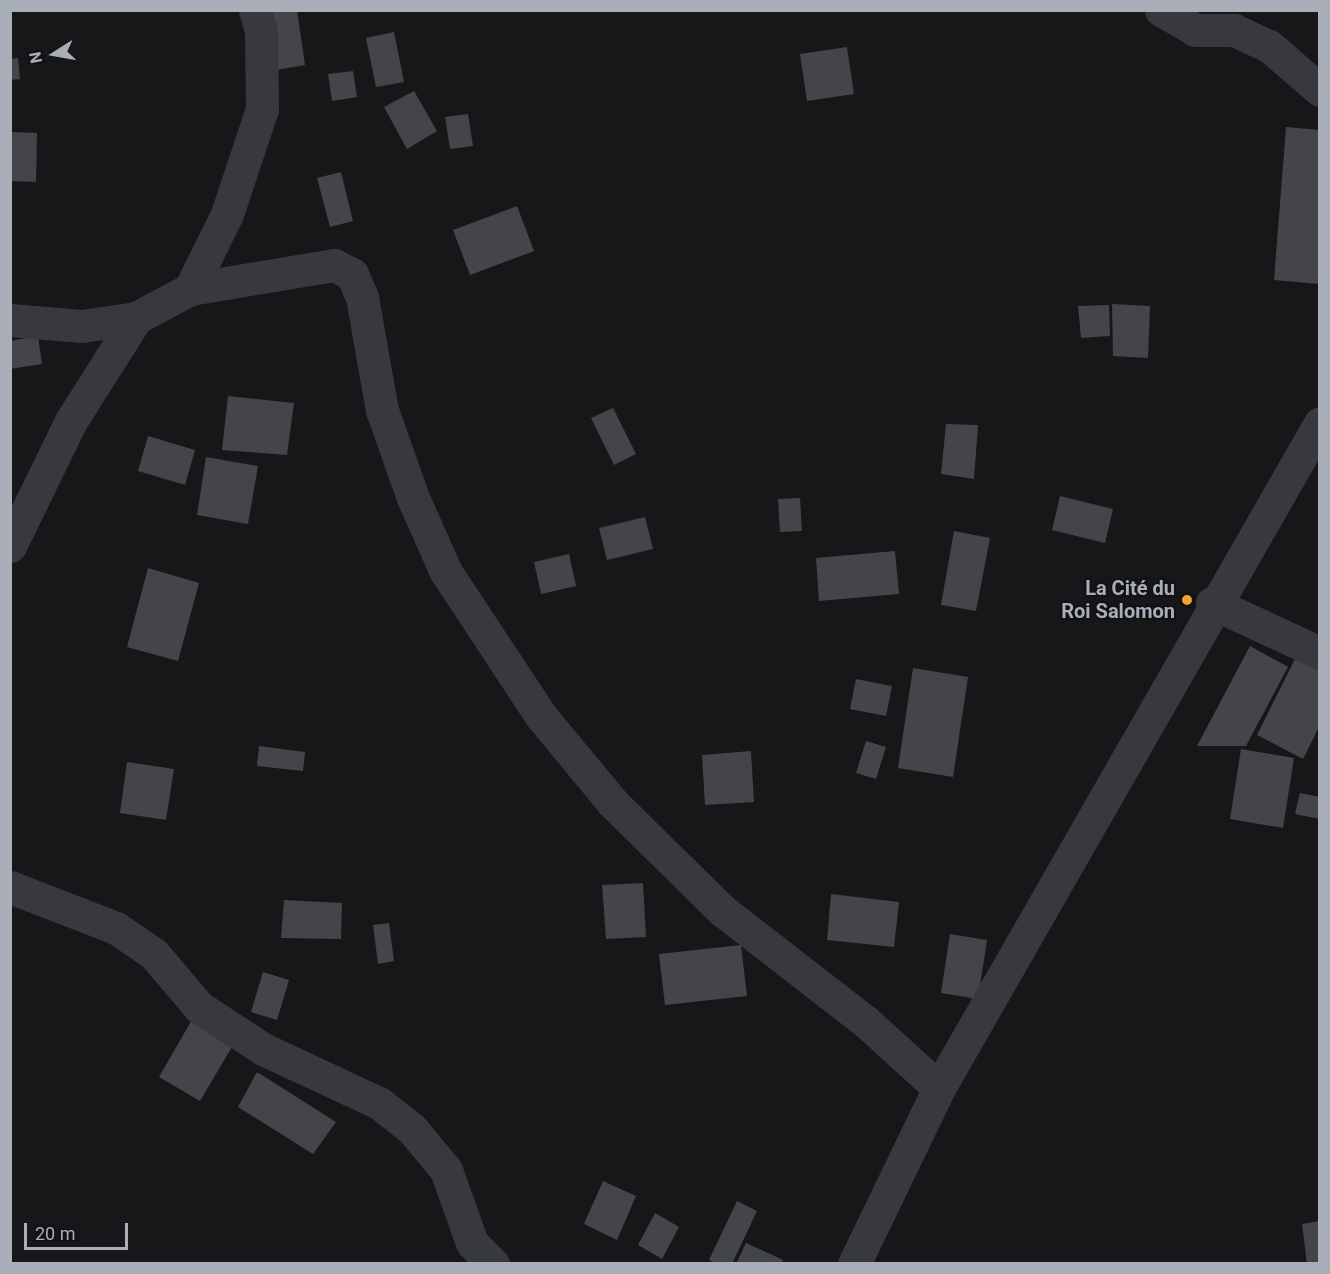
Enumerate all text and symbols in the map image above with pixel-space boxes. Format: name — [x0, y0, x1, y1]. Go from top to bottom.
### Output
north arrow — [24, 24, 84, 84]
text: N — [25, 50, 46, 65]
place label: La Cité du Roi Salomon — [1061, 576, 1175, 623]
marker: La Cité du Roi Salomon — [1180, 593, 1194, 607]
scale bar — [27, 1211, 130, 1249]
text: 20 m — [35, 1223, 75, 1244]

